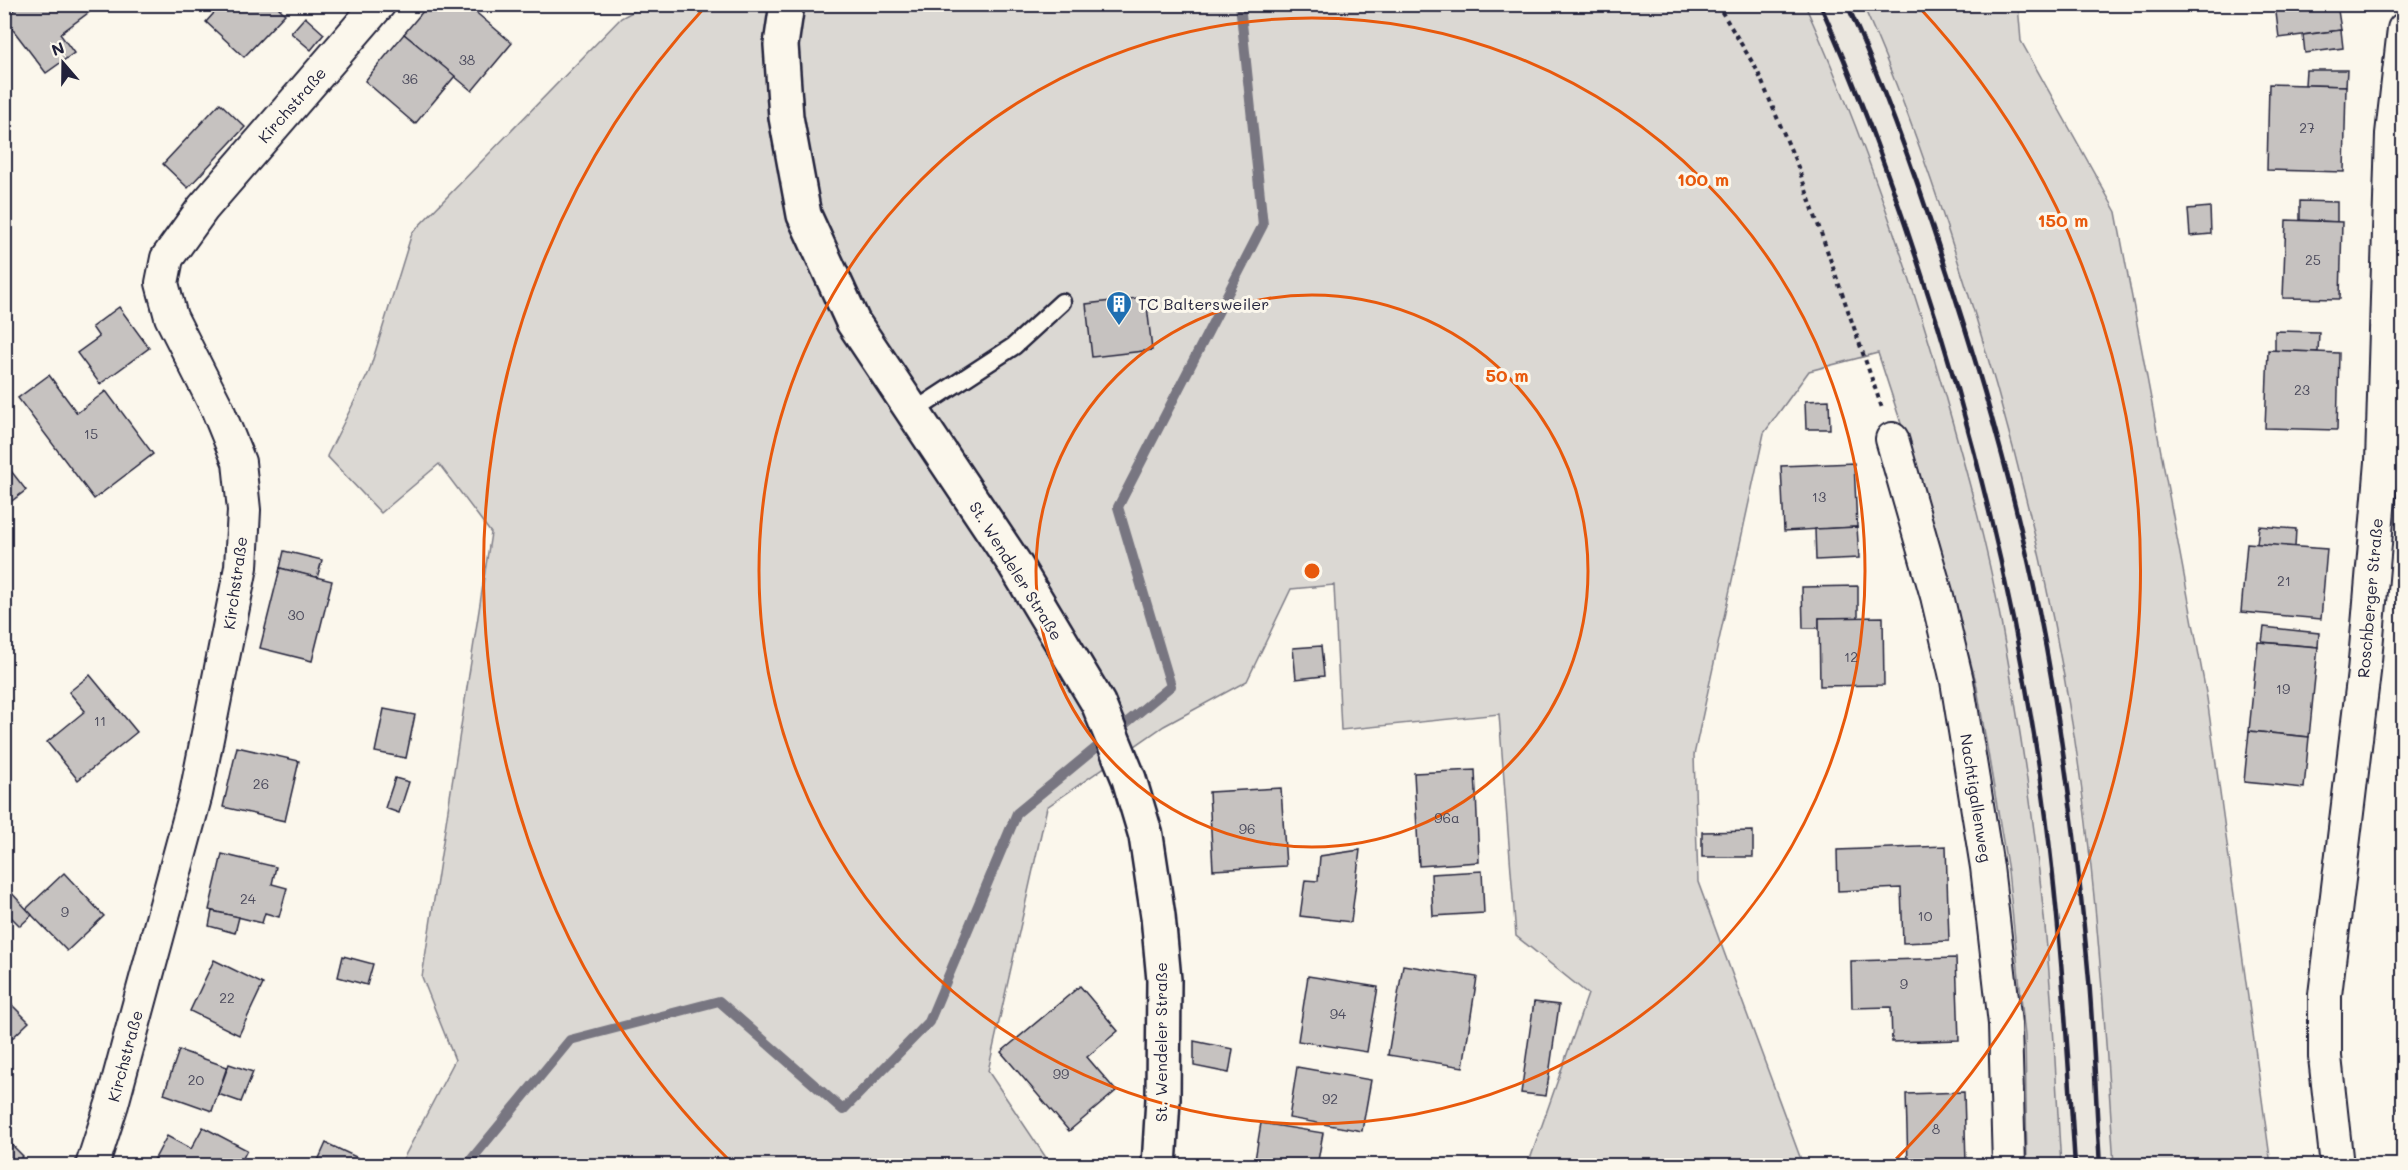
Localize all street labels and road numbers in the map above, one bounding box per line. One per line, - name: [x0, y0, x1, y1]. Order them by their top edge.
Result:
- street label: Kirchstraße: [253, 62, 330, 147]
- street label: St. Wendeler Straße: [965, 497, 1068, 644]
- street label: Roschberger Straße: [2352, 517, 2387, 679]
- street label: Kirchstraße: [218, 535, 251, 631]
- street label: Nachtigallenweg: [1956, 732, 1997, 864]
- street label: St. Wendeler Straße: [1150, 962, 1171, 1122]
- street label: Kirchstraße: [102, 1008, 147, 1104]

